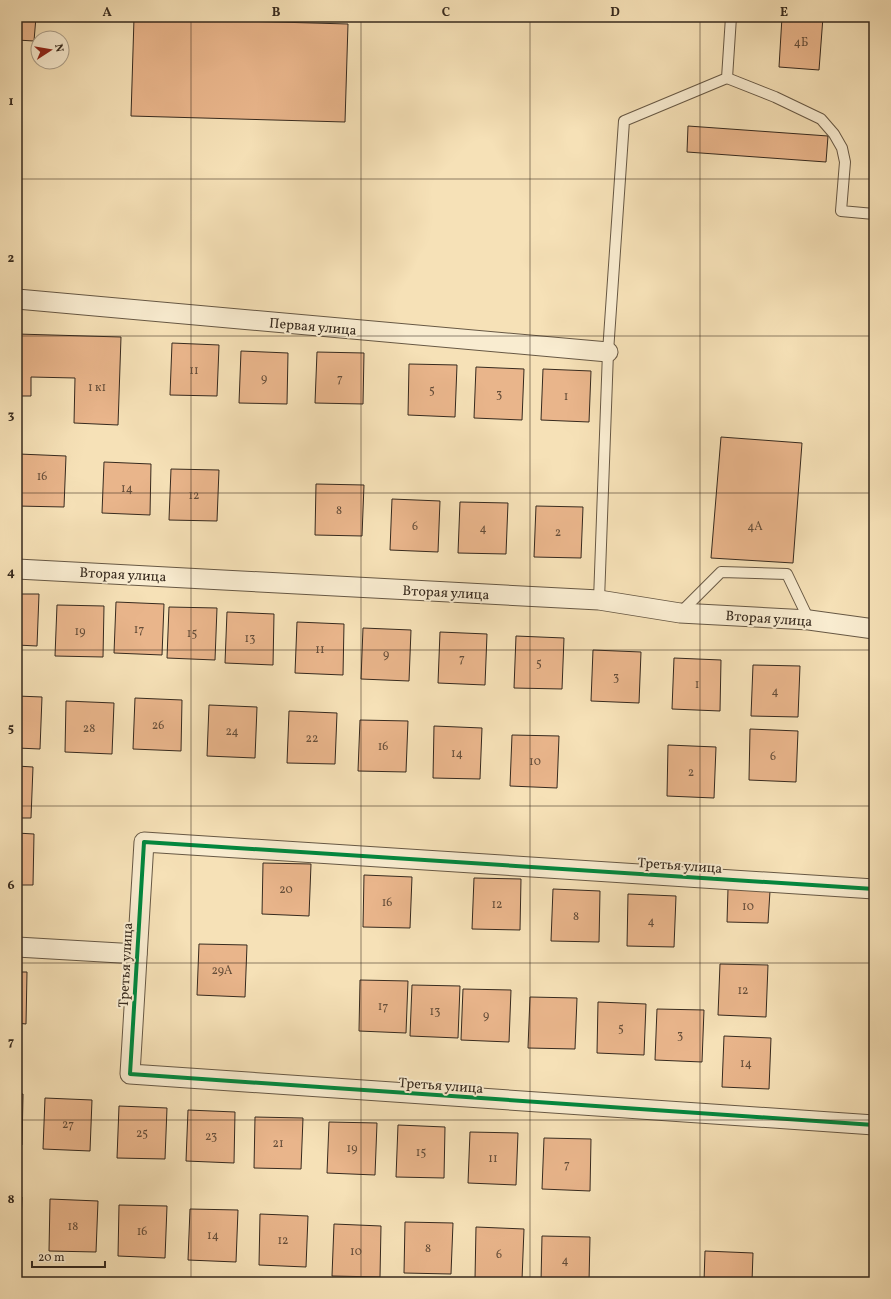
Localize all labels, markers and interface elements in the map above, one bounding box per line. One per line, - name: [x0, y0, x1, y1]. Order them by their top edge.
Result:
- text: A: [102, 4, 112, 22]
- text: B: [272, 4, 281, 22]
- text: C: [442, 4, 450, 22]
- text: D: [610, 4, 620, 22]
- text: E: [780, 4, 788, 22]
- north arrow: [30, 30, 70, 70]
- house number: 4Б: [794, 35, 808, 51]
- text: N: [50, 43, 66, 54]
- text: 1: [8, 93, 14, 111]
- text: 2: [8, 250, 15, 268]
- street label: Первая улица: [268, 314, 357, 341]
- house number: 11: [189, 363, 199, 379]
- house number: 9: [261, 371, 267, 387]
- house number: 7: [337, 371, 343, 387]
- house number: 1 к1: [88, 380, 106, 396]
- house number: 5: [429, 383, 435, 399]
- house number: 3: [496, 387, 502, 403]
- house number: 1: [564, 389, 568, 405]
- text: 3: [8, 407, 15, 425]
- house number: 16: [37, 469, 47, 485]
- house number: 14: [121, 481, 133, 497]
- house number: 12: [188, 488, 200, 504]
- house number: 8: [336, 503, 342, 519]
- house number: 6: [412, 519, 418, 535]
- house number: 4А: [747, 519, 763, 535]
- house number: 4: [479, 521, 487, 537]
- house number: 2: [555, 525, 561, 541]
- text: 4: [7, 564, 15, 582]
- street label: Вторая улица: [79, 564, 167, 587]
- street label: Вторая улица: [402, 582, 490, 605]
- street label: Вторая улица: [725, 607, 813, 632]
- house number: 17: [134, 622, 144, 638]
- house number: 19: [75, 624, 85, 640]
- house number: 15: [187, 626, 197, 642]
- house number: 13: [245, 631, 255, 647]
- house number: 11: [315, 642, 325, 658]
- house number: 9: [383, 647, 389, 663]
- house number: 7: [459, 651, 465, 667]
- house number: 5: [536, 656, 542, 672]
- house number: 3: [613, 670, 619, 686]
- house number: 1: [695, 677, 699, 693]
- house number: 4: [771, 684, 779, 700]
- house number: 26: [152, 718, 164, 734]
- text: 5: [8, 720, 14, 738]
- house number: 28: [83, 721, 95, 737]
- house number: 24: [225, 724, 239, 740]
- house number: 22: [306, 731, 318, 747]
- house number: 16: [378, 739, 388, 755]
- house number: 14: [451, 746, 463, 762]
- house number: 6: [770, 749, 776, 765]
- house number: 10: [529, 754, 541, 770]
- house number: 2: [688, 765, 694, 781]
- street label: Третья улица: [637, 854, 723, 879]
- text: 6: [7, 877, 15, 895]
- house number: 20: [279, 882, 293, 898]
- house number: 16: [382, 895, 392, 911]
- house number: 12: [491, 897, 503, 913]
- house number: 10: [742, 899, 754, 915]
- house number: 8: [573, 909, 579, 925]
- house number: 4: [647, 914, 655, 930]
- street label: Третья улица: [115, 922, 138, 1008]
- house number: 29А: [211, 963, 233, 979]
- house number: 12: [737, 983, 749, 999]
- house number: 17: [378, 999, 388, 1015]
- house number: 13: [430, 1004, 440, 1020]
- house number: 9: [483, 1008, 489, 1024]
- house number: 5: [618, 1021, 624, 1037]
- house number: 3: [677, 1028, 683, 1044]
- text: 7: [8, 1034, 14, 1052]
- house number: 14: [740, 1056, 752, 1072]
- street label: Третья улица: [398, 1074, 484, 1099]
- house number: 27: [62, 1117, 74, 1133]
- house number: 25: [136, 1126, 148, 1142]
- house number: 23: [205, 1129, 217, 1145]
- house number: 21: [272, 1136, 284, 1152]
- house number: 19: [347, 1141, 357, 1157]
- house number: 15: [416, 1145, 426, 1161]
- house number: 11: [488, 1151, 498, 1167]
- house number: 7: [564, 1157, 570, 1173]
- text: 8: [7, 1191, 15, 1209]
- house number: 18: [68, 1219, 78, 1235]
- house number: 16: [137, 1224, 147, 1240]
- house number: 14: [207, 1228, 219, 1244]
- house number: 12: [277, 1233, 289, 1249]
- house number: 8: [425, 1241, 431, 1257]
- scale bar: [32, 1243, 105, 1269]
- house number: 10: [350, 1244, 362, 1260]
- house number: 6: [496, 1247, 502, 1263]
- text: 20 m: [38, 1250, 65, 1266]
- house number: 4: [561, 1253, 569, 1269]

